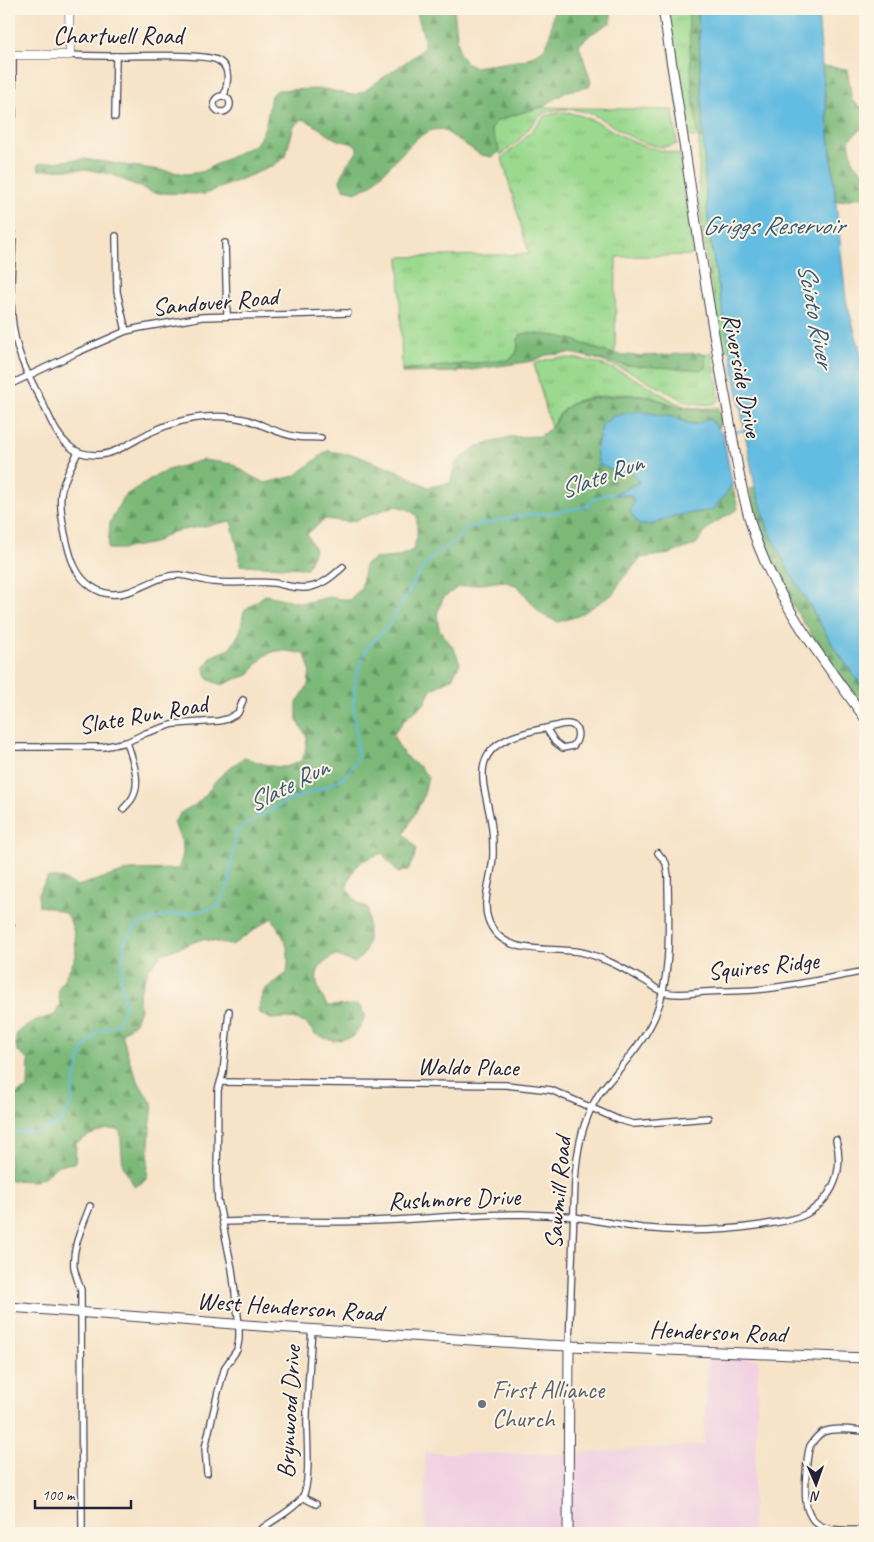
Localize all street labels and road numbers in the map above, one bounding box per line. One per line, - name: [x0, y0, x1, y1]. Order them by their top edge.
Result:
- street label: Chartwell Road: [53, 20, 187, 52]
- street label: Sandover Road: [151, 280, 283, 323]
- street label: Riverside Drive: [714, 310, 770, 441]
- street label: Slate Run Road: [76, 687, 214, 742]
- street label: Squires Ridge: [706, 944, 822, 988]
- street label: Waldo Place: [417, 1050, 521, 1084]
- street label: Sawmill Road: [537, 1131, 579, 1251]
- street label: Rushmore Drive: [387, 1181, 523, 1217]
- street label: West Henderson Road: [196, 1285, 388, 1330]
- street label: Henderson Road: [649, 1314, 790, 1350]
- street label: Brynwood Drive: [270, 1343, 309, 1479]

